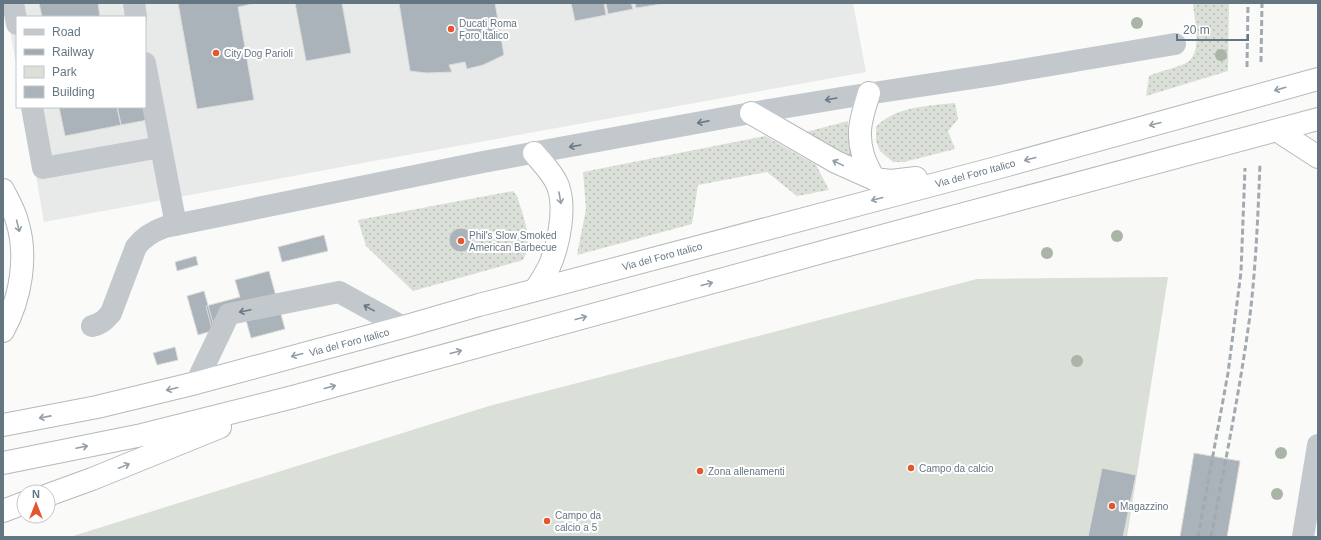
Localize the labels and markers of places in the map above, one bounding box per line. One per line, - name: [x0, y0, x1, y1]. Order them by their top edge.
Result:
- place label: Ducati Roma Foro Italico: [459, 18, 517, 41]
- marker: Ducati Roma Foro Italico: [446, 24, 456, 34]
- marker: City Dog Parioli: [211, 48, 221, 58]
- place label: City Dog Parioli: [224, 48, 293, 59]
- place label: Phil's Slow Smoked American Barbecue: [469, 230, 557, 253]
- marker: Phil's Slow Smoked American Barbecue: [456, 236, 466, 246]
- marker: Campo da calcio: [906, 463, 916, 473]
- place label: Campo da calcio: [919, 463, 994, 474]
- marker: Zona allenamenti: [695, 466, 705, 476]
- place label: Zona allenamenti: [708, 466, 785, 477]
- marker: Magazzino: [1107, 501, 1117, 511]
- place label: Magazzino: [1120, 501, 1169, 512]
- place label: Campo da calcio a 5: [555, 510, 602, 533]
- marker: Campo da calcio a 5: [542, 516, 552, 526]

